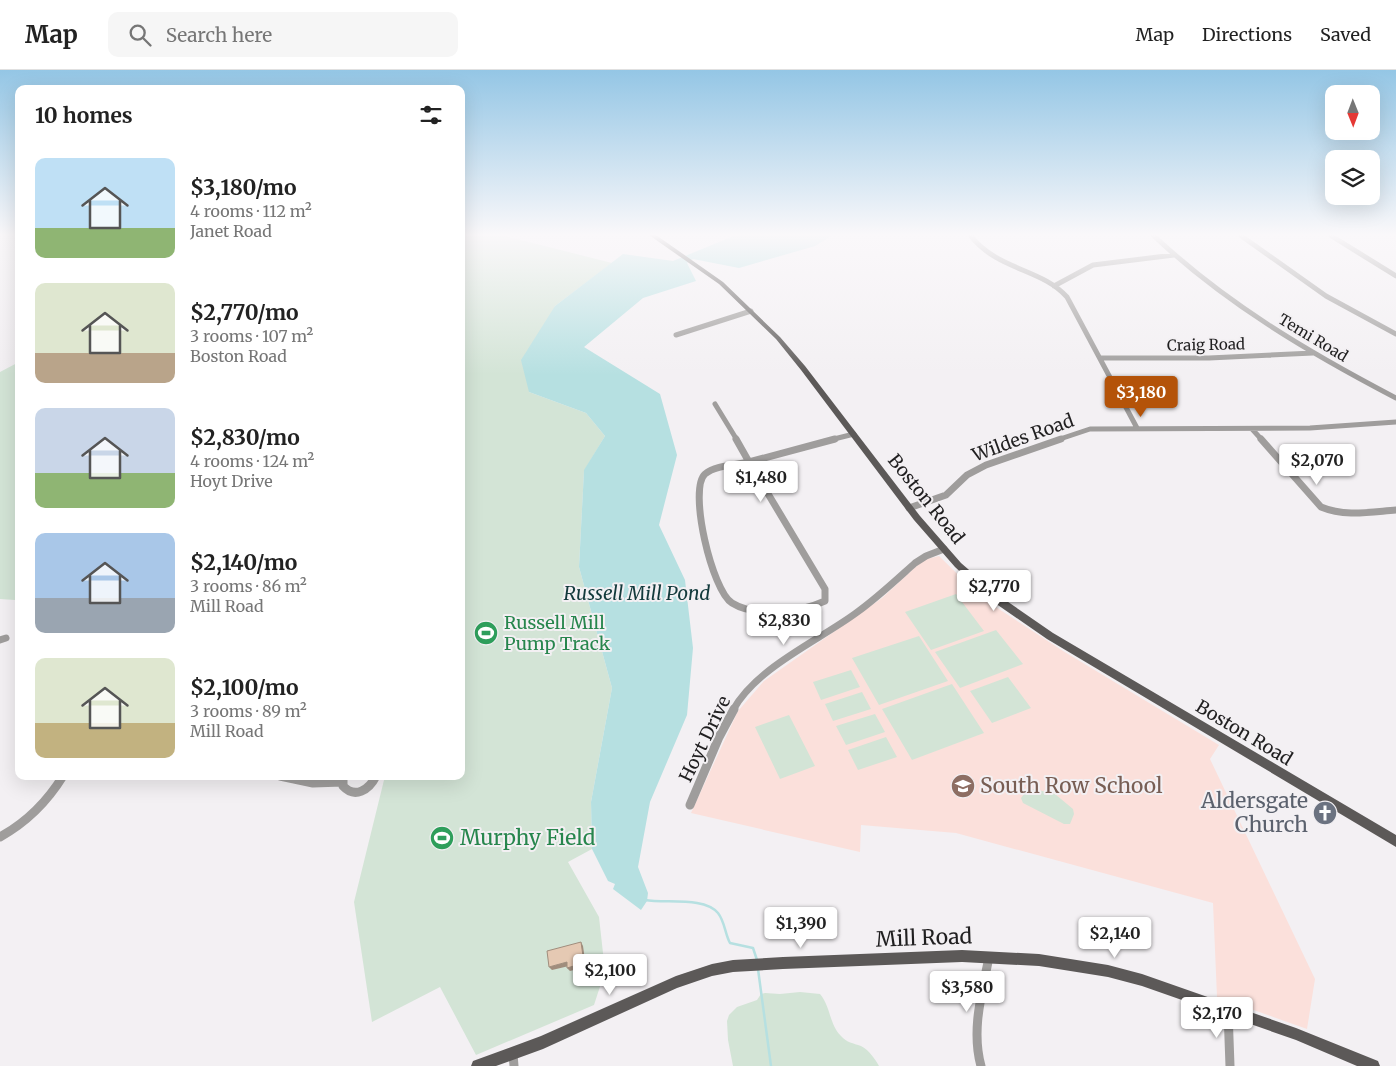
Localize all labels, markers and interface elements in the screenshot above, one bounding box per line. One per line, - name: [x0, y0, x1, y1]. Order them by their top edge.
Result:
- search box: [108, 12, 458, 57]
- text: Map: [25, 19, 78, 50]
- icon: search: [126, 21, 154, 49]
- text: Search here: [166, 23, 272, 47]
- text: Map: [1136, 23, 1174, 46]
- text: Directions: [1202, 23, 1292, 46]
- text: Saved: [1320, 23, 1371, 46]
- north arrow: [1325, 85, 1380, 140]
- map controls: [1325, 85, 1380, 205]
- icon: filters: [417, 101, 445, 129]
- text: 10 homes: [35, 102, 133, 129]
- button: layers: [1325, 150, 1380, 205]
- text: $3,180/mo: [190, 174, 297, 201]
- icon: home: [75, 178, 135, 238]
- text: 4 rooms · 112 m²: [190, 201, 312, 221]
- text: Janet Road: [190, 221, 272, 241]
- text: $2,770/mo: [190, 299, 299, 326]
- icon: home: [75, 303, 135, 363]
- street label: Temi Road: [1275, 309, 1351, 366]
- text: 3 rooms · 107 m²: [190, 326, 313, 346]
- street label: Craig Road: [1167, 334, 1245, 355]
- text: Boston Road: [190, 346, 287, 366]
- pin: $3,180: [1100, 376, 1182, 418]
- text: $3,180: [1116, 382, 1166, 402]
- street label: Wildes Road: [968, 408, 1077, 467]
- text: $2,830/mo: [190, 424, 300, 451]
- icon: home: [75, 428, 135, 488]
- pin: $2,070: [1276, 444, 1358, 486]
- street label: Boston Road: [883, 449, 970, 548]
- text: $2,070: [1290, 450, 1344, 470]
- text: 4 rooms · 124 m²: [190, 451, 314, 471]
- pin: $1,480: [720, 460, 802, 503]
- text: $1,480: [735, 467, 787, 487]
- text: Hoyt Drive: [190, 471, 273, 491]
- text: $2,140/mo: [190, 549, 297, 576]
- icon: home: [75, 553, 135, 613]
- pin: $2,770: [953, 570, 1035, 612]
- text: 3 rooms · 86 m²: [190, 576, 307, 596]
- text: $2,770: [968, 576, 1020, 596]
- water label: Russell Mill Pond: [564, 581, 710, 605]
- text: Mill Road: [190, 596, 264, 616]
- pin: $2,830: [743, 604, 825, 646]
- text: $2,830: [757, 610, 811, 630]
- place label: Russell Mill Pump Track: [504, 611, 611, 655]
- sports icon: Russell Mill Pump Track: [473, 620, 499, 646]
- text: $2,100/mo: [190, 674, 298, 701]
- icon: home: [75, 678, 135, 738]
- street label: Hoyt Drive: [674, 692, 735, 786]
- street label: Boston Road: [1192, 695, 1297, 771]
- text: 3 rooms · 89 m²: [190, 701, 307, 721]
- text: Mill Road: [190, 721, 264, 741]
- place label: South Row School: [980, 772, 1163, 799]
- school or university icon: South Row School: [950, 773, 976, 799]
- place label: Aldersgate Church: [1200, 787, 1308, 838]
- church icon: Aldersgate Church: [1312, 800, 1338, 826]
- place label: Murphy Field: [460, 824, 596, 851]
- sports icon: Murphy Field: [429, 825, 455, 851]
- pin: $1,390: [760, 906, 842, 949]
- text: $1,390: [775, 913, 827, 933]
- pin: $2,140: [1074, 916, 1156, 959]
- street label: Mill Road: [875, 922, 973, 953]
- text: $2,140: [1089, 923, 1141, 943]
- pin: $2,100: [569, 954, 651, 996]
- text: $2,100: [584, 960, 636, 980]
- pin: $3,580: [926, 970, 1008, 1013]
- text: $3,580: [941, 977, 993, 997]
- pin: $2,170: [1176, 996, 1258, 1039]
- text: $2,170: [1192, 1003, 1242, 1023]

